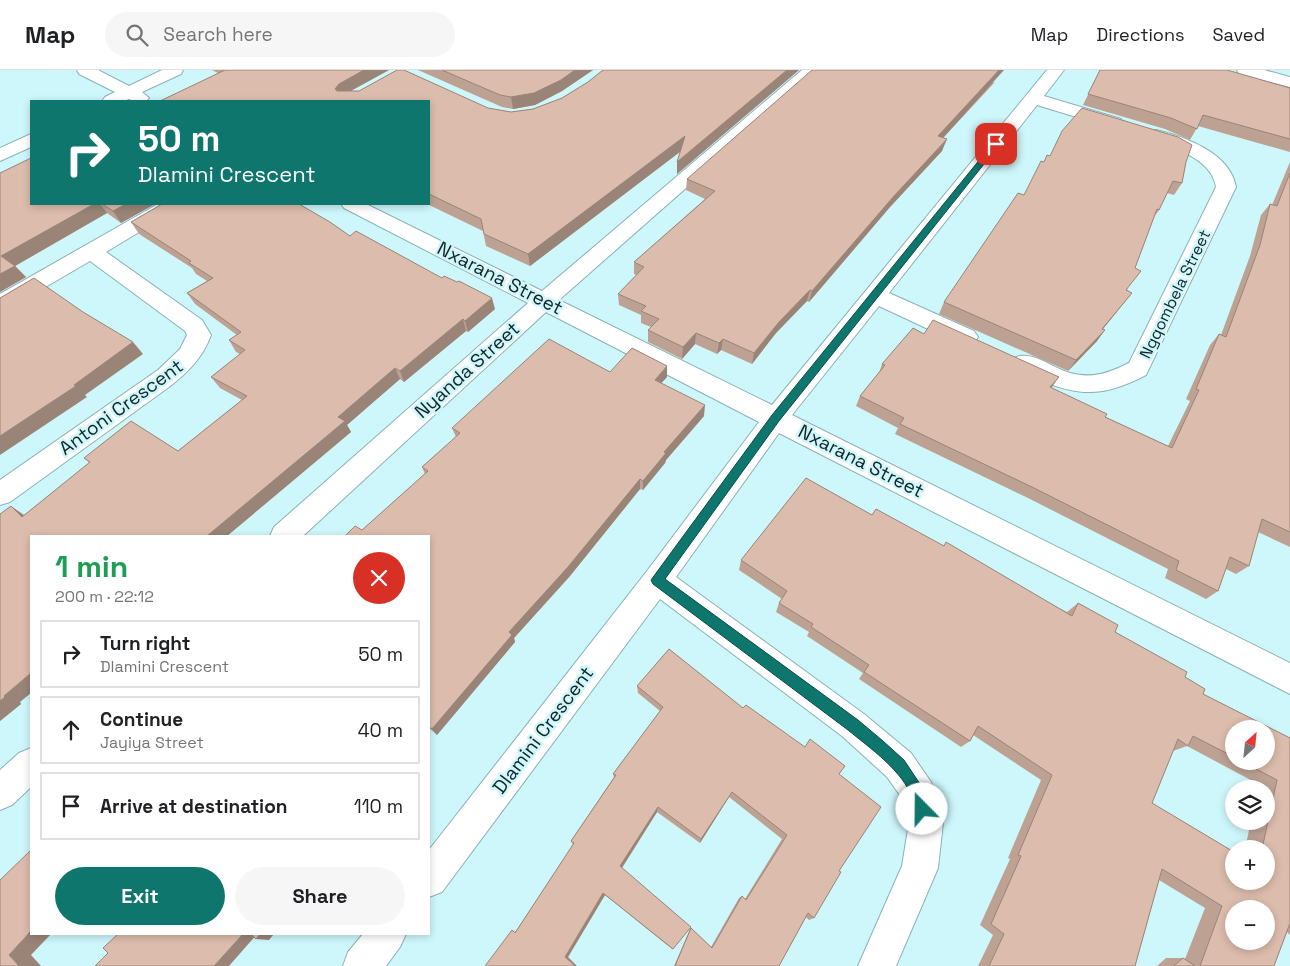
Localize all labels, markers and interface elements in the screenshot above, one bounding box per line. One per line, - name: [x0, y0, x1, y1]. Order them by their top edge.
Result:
- search box: [105, 12, 455, 57]
- text: Map: [25, 19, 75, 50]
- icon: search: [123, 21, 151, 49]
- text: Search here: [163, 22, 273, 47]
- text: Map: [1031, 23, 1068, 46]
- text: Directions: [1096, 23, 1185, 46]
- text: Saved: [1213, 23, 1265, 46]
- text: 50 m: [138, 117, 220, 161]
- icon: right: [55, 120, 120, 185]
- pin: [975, 123, 1017, 165]
- icon: arrive: [982, 130, 1010, 158]
- text: Dlamini Crescent: [138, 160, 316, 188]
- street label: Ngqombela Street: [1135, 226, 1215, 362]
- street label: Nxarana Street: [433, 236, 567, 320]
- street label: Nyanda Street: [409, 316, 525, 424]
- street label: Antoni Crescent: [54, 353, 188, 461]
- street label: Nxarana Street: [794, 419, 928, 503]
- text: 1 min: [55, 547, 128, 586]
- button: close: [353, 552, 405, 604]
- text: 200 m · 22:12: [55, 586, 154, 607]
- text: Turn right: [100, 631, 190, 656]
- icon: right: [57, 640, 85, 668]
- text: 50 m: [358, 642, 403, 667]
- text: Dlamini Crescent: [100, 656, 229, 677]
- street label: Dlamini Crescent: [487, 661, 599, 799]
- text: Continue: [100, 707, 183, 732]
- icon: ahead: [57, 716, 85, 744]
- text: 40 m: [358, 718, 403, 743]
- north arrow: [1225, 720, 1275, 770]
- map controls: [1225, 720, 1275, 950]
- text: Jayiya Street: [100, 732, 204, 753]
- button: layers: [1225, 780, 1275, 830]
- position arrow: [895, 782, 947, 834]
- icon: arrive: [57, 792, 85, 820]
- text: Arrive at destination: [100, 794, 288, 819]
- text: 110 m: [354, 794, 403, 819]
- button: +: [1225, 840, 1275, 890]
- button: Exit: [55, 867, 225, 925]
- button: Share: [235, 867, 405, 925]
- button: −: [1225, 900, 1275, 950]

